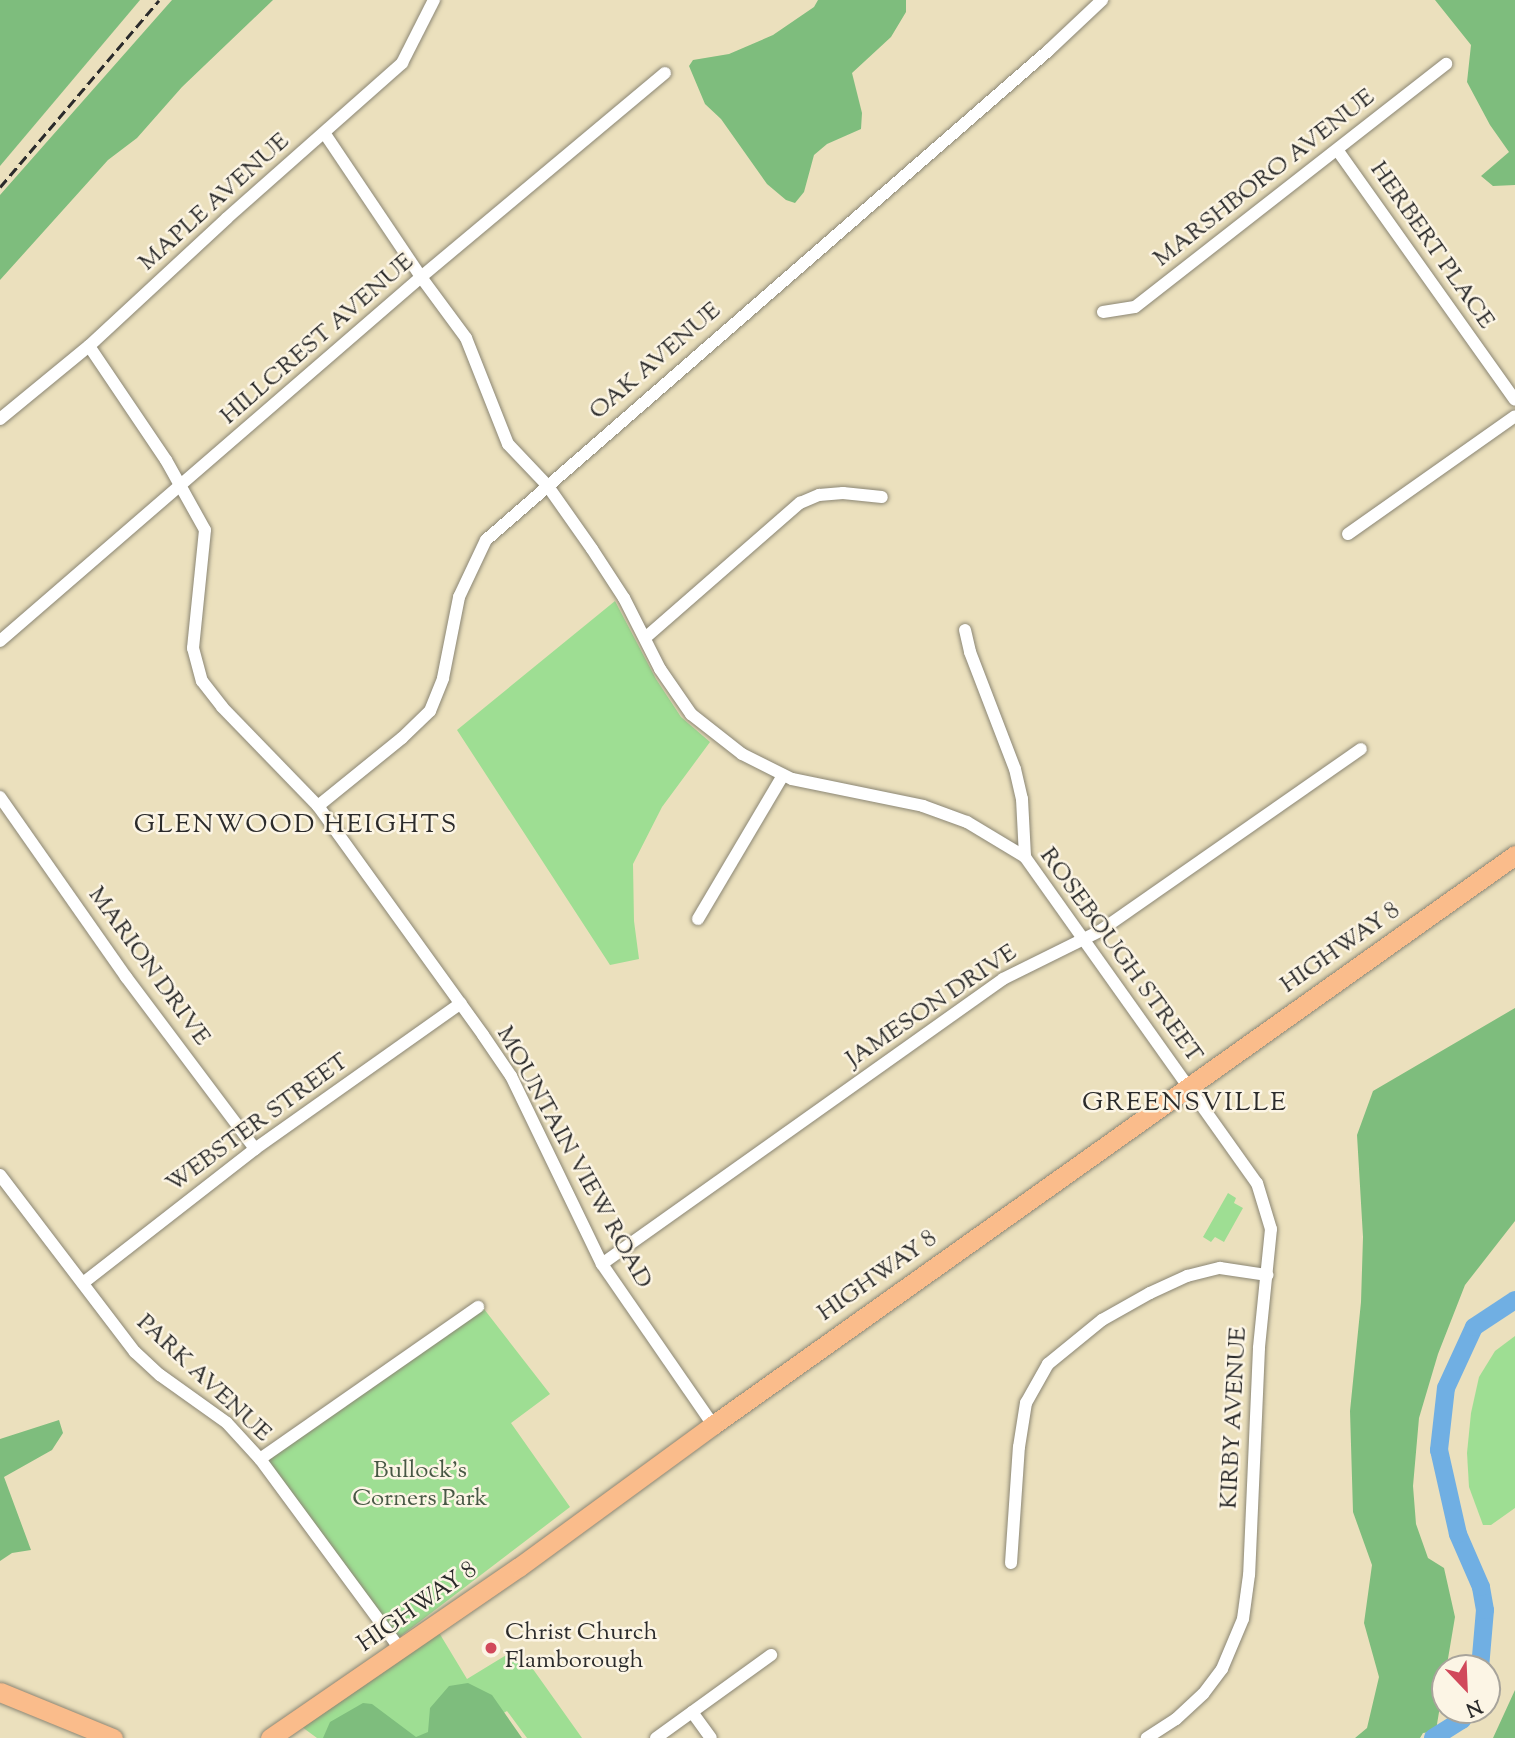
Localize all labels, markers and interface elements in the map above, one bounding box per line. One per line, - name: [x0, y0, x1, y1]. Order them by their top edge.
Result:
- street label: MARSHBORO AVENUE: [1149, 84, 1381, 274]
- street label: MAPLE AVENUE: [134, 128, 296, 278]
- street label: HERBERT PLACE: [1363, 157, 1499, 335]
- street label: HILLCREST AVENUE: [216, 248, 420, 432]
- street label: OAK AVENUE: [584, 297, 728, 427]
- district label: GLENWOOD HEIGHTS: [136, 810, 456, 842]
- street label: ROSEBOUGH STREET: [1032, 843, 1208, 1069]
- street label: MARION DRIVE: [81, 882, 215, 1052]
- street label: HIGHWAY 8: [1276, 897, 1406, 1001]
- street label: JAMESON DRIVE: [841, 939, 1023, 1075]
- street label: MOUNTAIN VIEW ROAD: [489, 1022, 657, 1294]
- street label: WEBSTER STREET: [161, 1048, 355, 1200]
- district label: GREENSVILLE: [1083, 1088, 1287, 1120]
- street label: HIGHWAY 8: [813, 1225, 943, 1329]
- street label: PARK AVENUE: [130, 1309, 276, 1449]
- street label: KIRBY AVENUE: [1216, 1326, 1254, 1510]
- park label: Bullock's Corners Park: [352, 1458, 488, 1514]
- street label: HIGHWAY 8: [353, 1556, 483, 1660]
- place label: Christ Church Flamborough: [505, 1620, 658, 1676]
- marker: Christ Church Flamborough: [483, 1640, 499, 1656]
- north arrow: [1431, 1654, 1501, 1724]
- text: N: [1461, 1692, 1486, 1722]

